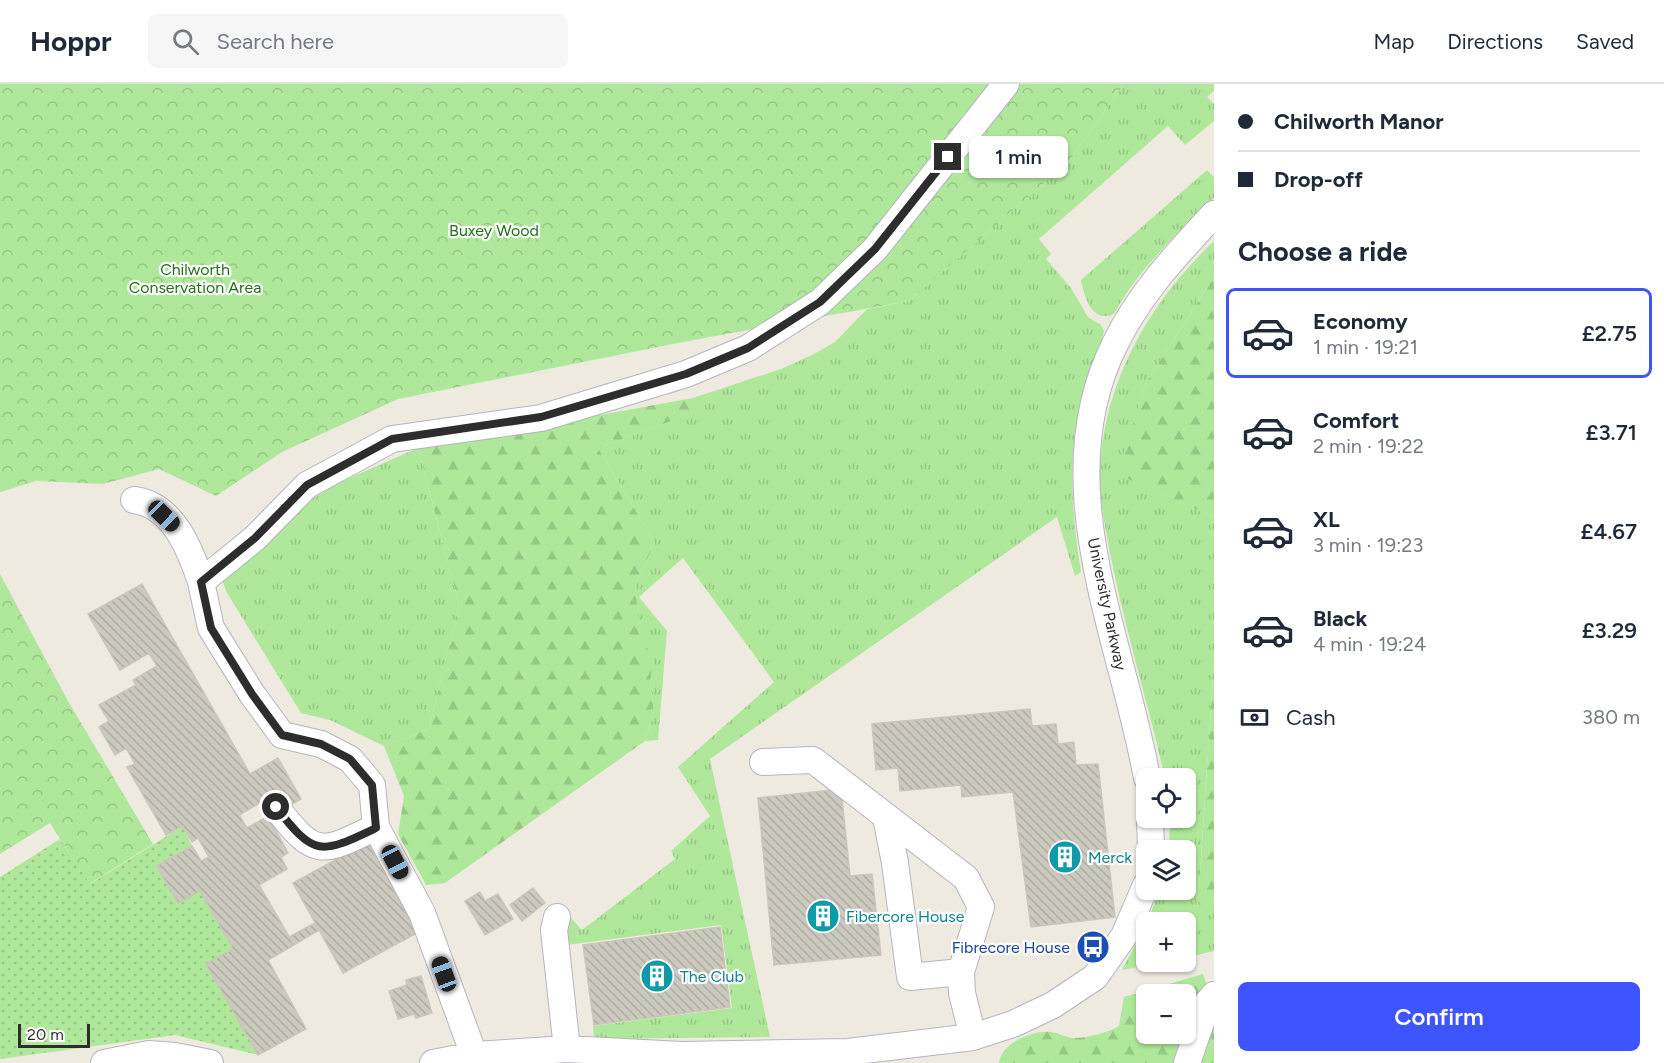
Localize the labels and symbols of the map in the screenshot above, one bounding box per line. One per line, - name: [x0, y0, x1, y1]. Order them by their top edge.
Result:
- callout: 1 min: [969, 136, 1068, 178]
- route end: [934, 143, 961, 170]
- park label: Buxey Wood: [449, 221, 539, 240]
- park label: Chilworth Conservation Area: [129, 260, 261, 297]
- car: [145, 497, 183, 535]
- street label: University Parkway: [1084, 536, 1130, 673]
- route start: [262, 793, 289, 820]
- building icon: Merck: [1047, 839, 1083, 875]
- car: [379, 842, 411, 882]
- place label: Merck: [1088, 848, 1132, 867]
- building icon: Fibercore House: [805, 898, 841, 934]
- place label: Fibercore House: [846, 907, 965, 926]
- bus stop icon: Fibrecore House: [1075, 929, 1111, 965]
- place label: Fibrecore House: [952, 938, 1070, 957]
- car: [429, 954, 459, 994]
- building icon: The Club: [639, 958, 675, 994]
- place label: The Club: [680, 967, 744, 986]
- scale bar: [18, 1021, 90, 1048]

